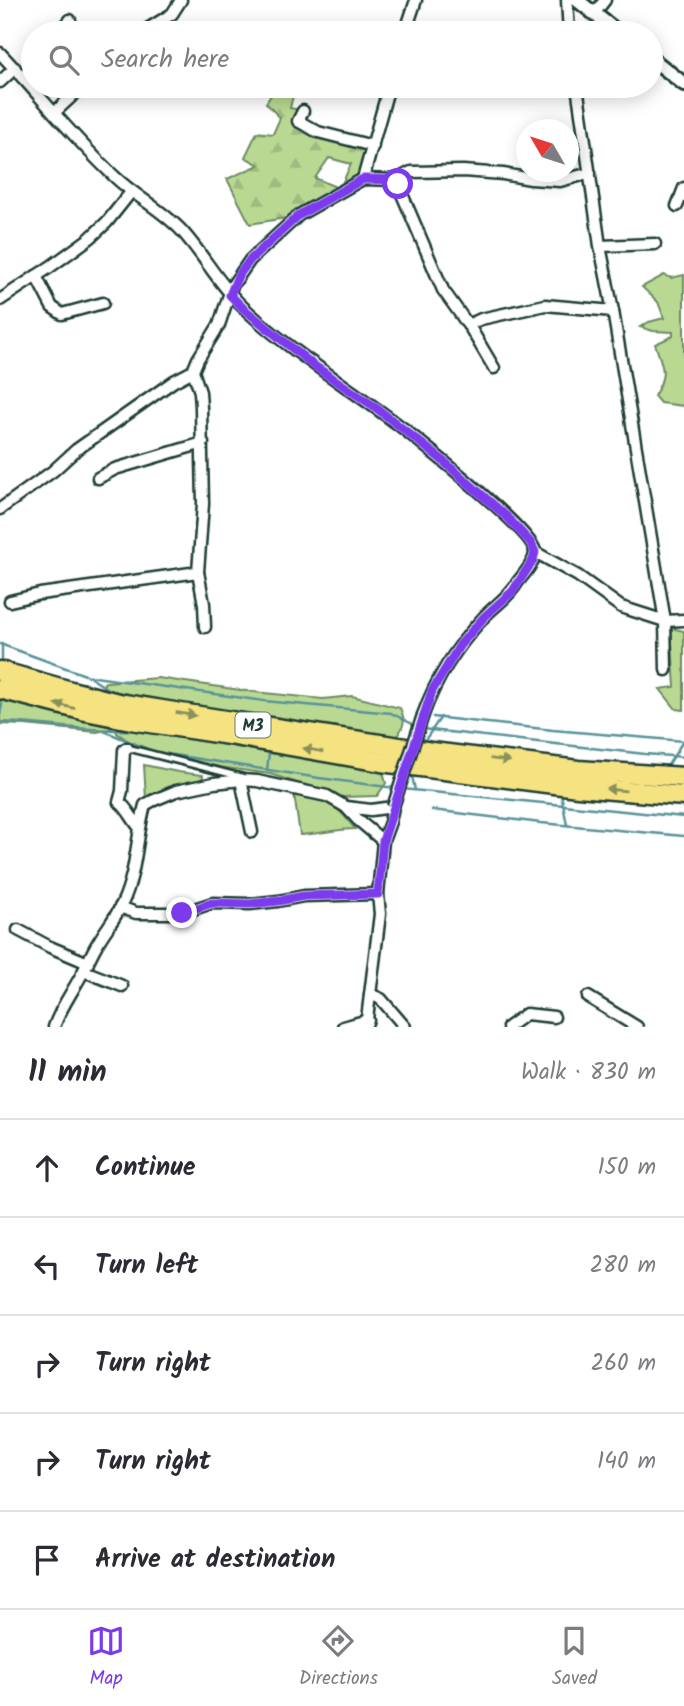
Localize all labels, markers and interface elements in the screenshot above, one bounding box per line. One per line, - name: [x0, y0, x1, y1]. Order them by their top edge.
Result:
- search box: [21, 21, 663, 98]
- text: Search here: [101, 39, 229, 81]
- icon: search: [45, 41, 83, 79]
- north arrow: [516, 119, 579, 182]
- route start: [382, 168, 413, 199]
- one-way arrow: [54, 700, 76, 711]
- one-way arrow: [175, 709, 197, 720]
- road number: M3: [236, 712, 270, 738]
- one-way arrow: [302, 744, 324, 755]
- one-way arrow: [489, 755, 511, 766]
- one-way arrow: [605, 784, 627, 795]
- route end: [166, 897, 197, 928]
- text: 11 min: [28, 1049, 107, 1097]
- text: Walk · 830 m: [521, 1055, 656, 1091]
- text: Continue: [95, 1147, 196, 1189]
- icon: ahead: [28, 1149, 66, 1187]
- text: 150 m: [597, 1150, 656, 1186]
- text: Turn left: [95, 1245, 198, 1287]
- icon: left: [28, 1247, 66, 1285]
- text: 280 m: [590, 1248, 656, 1284]
- text: Turn right: [95, 1343, 211, 1385]
- icon: right: [28, 1345, 66, 1383]
- text: 260 m: [591, 1346, 656, 1382]
- text: Turn right: [95, 1441, 211, 1483]
- icon: right: [28, 1443, 66, 1481]
- text: 140 m: [597, 1444, 656, 1480]
- text: Arrive at destination: [95, 1539, 335, 1581]
- icon: arrive: [28, 1541, 66, 1579]
- tab: Map: [87, 1622, 125, 1694]
- tab: Directions: [299, 1622, 378, 1694]
- tab: Saved: [552, 1622, 597, 1694]

